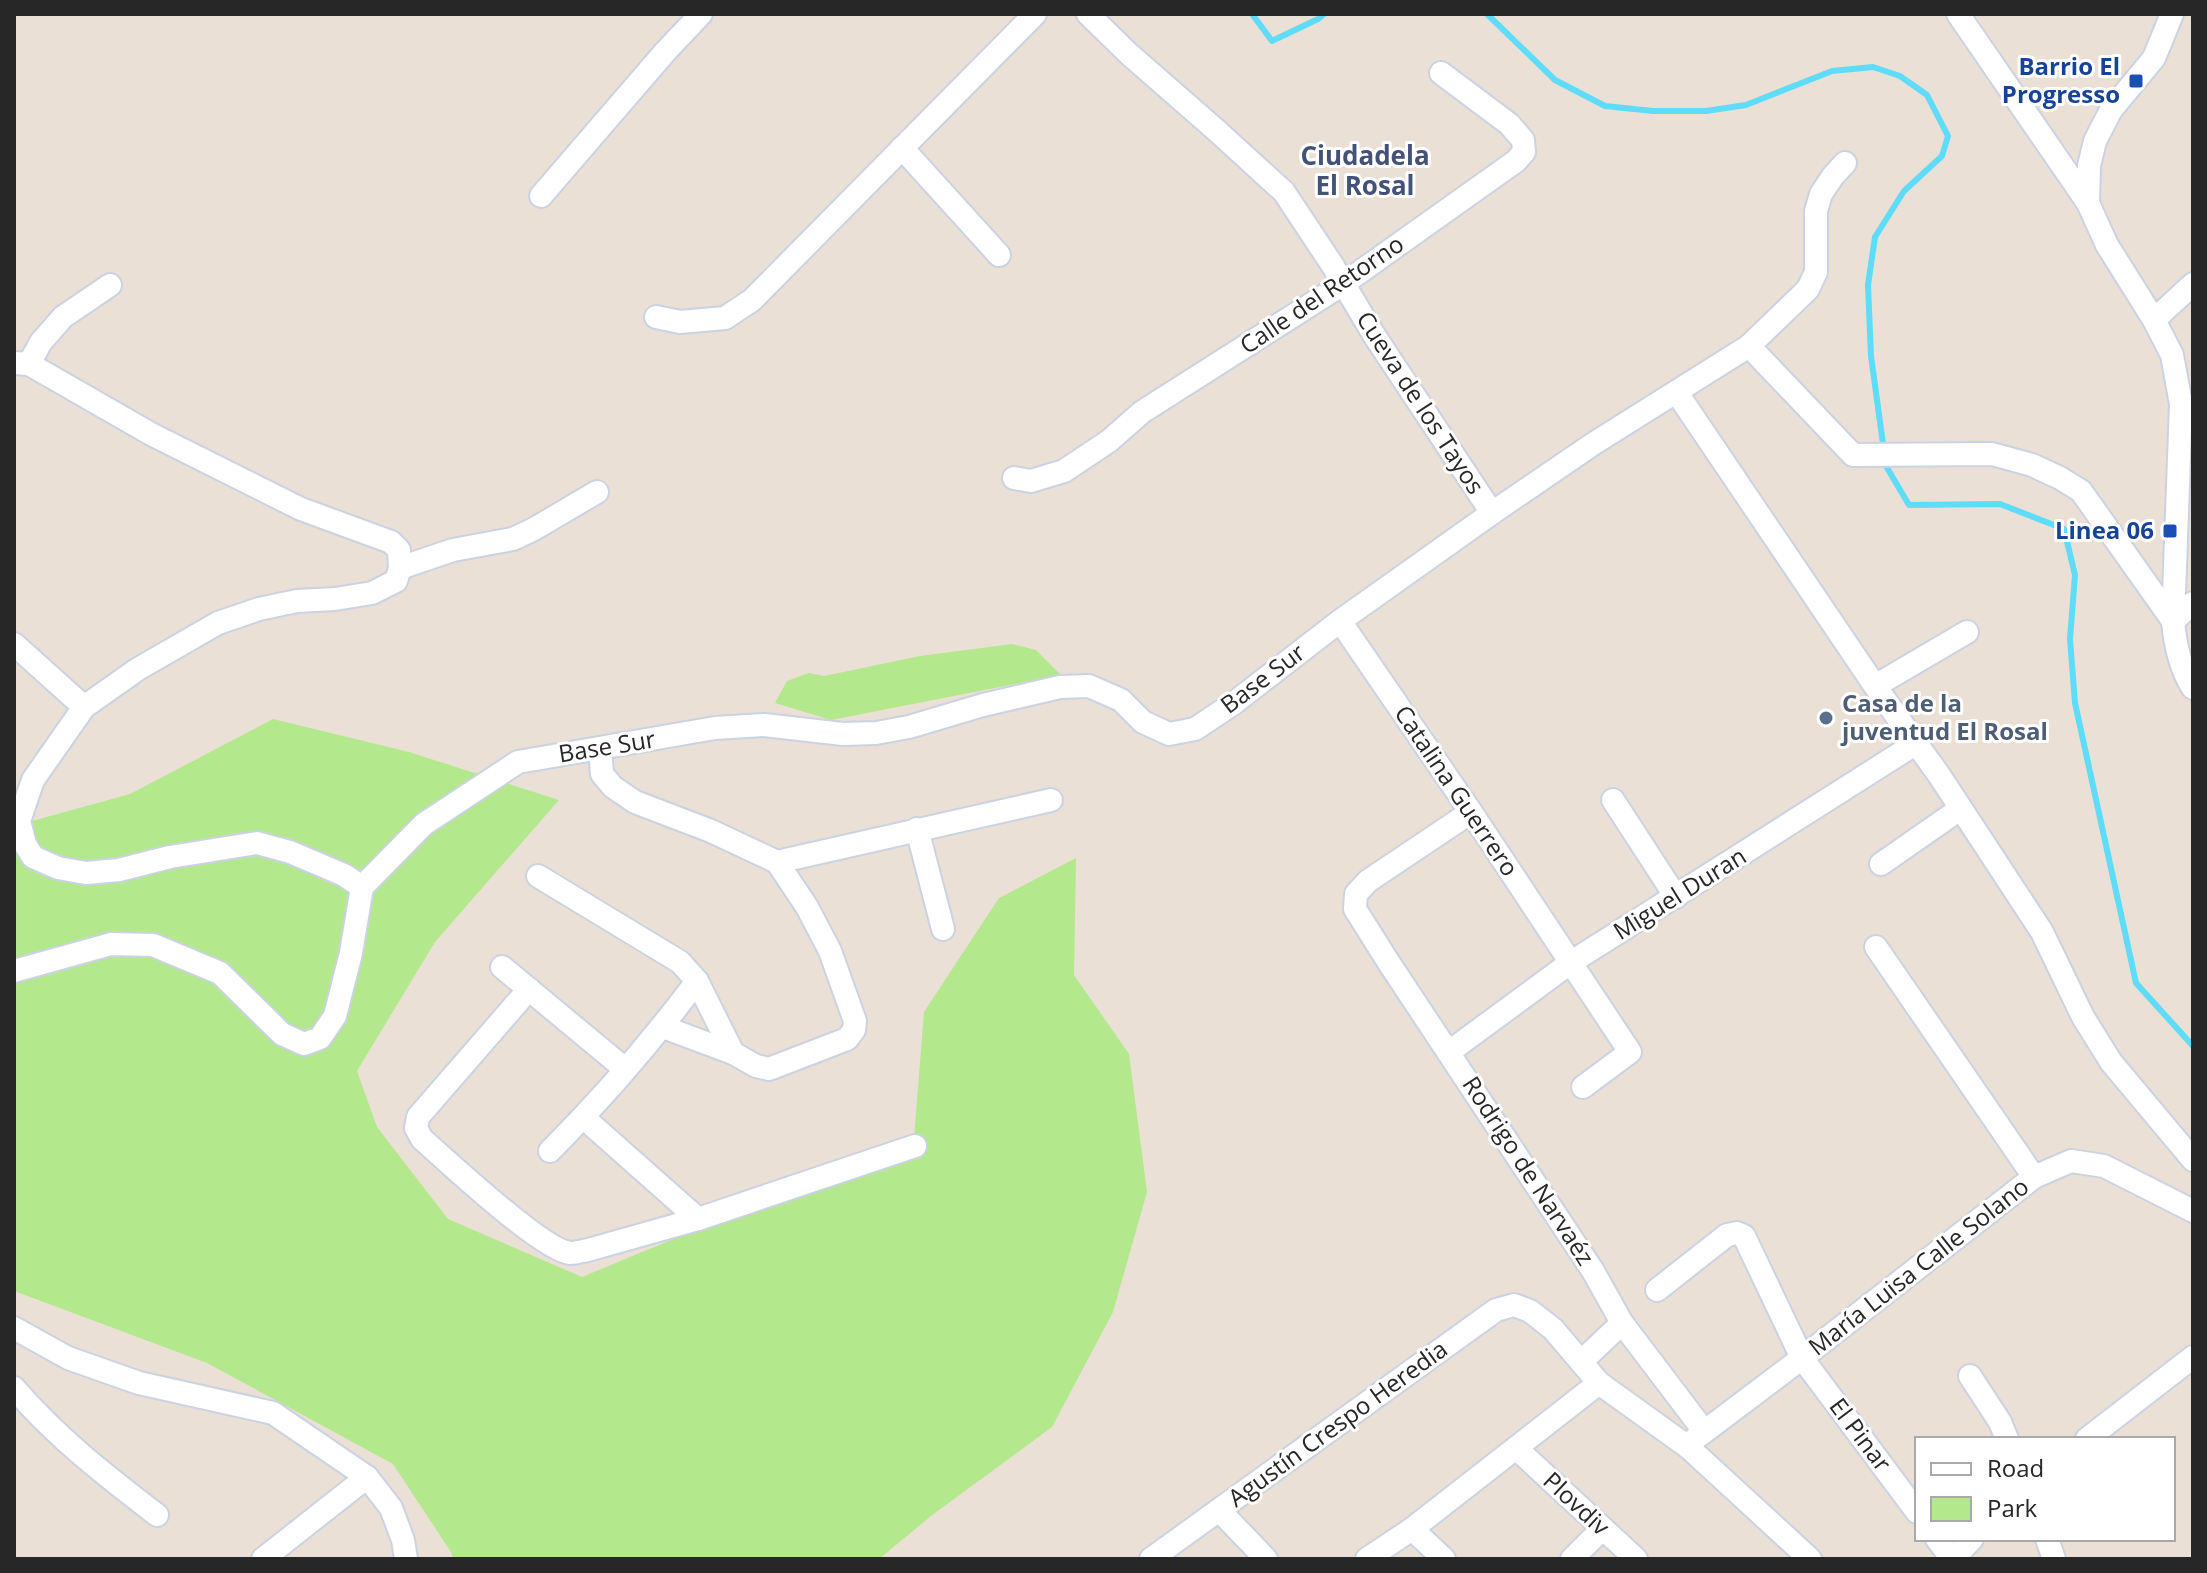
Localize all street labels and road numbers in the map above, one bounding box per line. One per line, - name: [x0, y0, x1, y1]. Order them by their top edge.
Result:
- street label: Calle del Retorno: [1233, 227, 1410, 361]
- street label: Cueva de los Tayos: [1350, 304, 1493, 500]
- street label: Base Sur: [1213, 635, 1311, 720]
- street label: Catalina Guerrero: [1388, 698, 1527, 882]
- street label: Base Sur: [556, 722, 658, 769]
- street label: Miguel Duran: [1606, 839, 1752, 947]
- street label: Rodrigo de Narvaéz: [1456, 1069, 1603, 1271]
- street label: María Luisa Calle Solano: [1801, 1169, 2035, 1362]
- street label: Agustín Crespo Heredia: [1221, 1332, 1453, 1514]
- street label: El Pinar: [1823, 1391, 1900, 1478]
- street label: Plovdiv: [1537, 1464, 1617, 1542]

